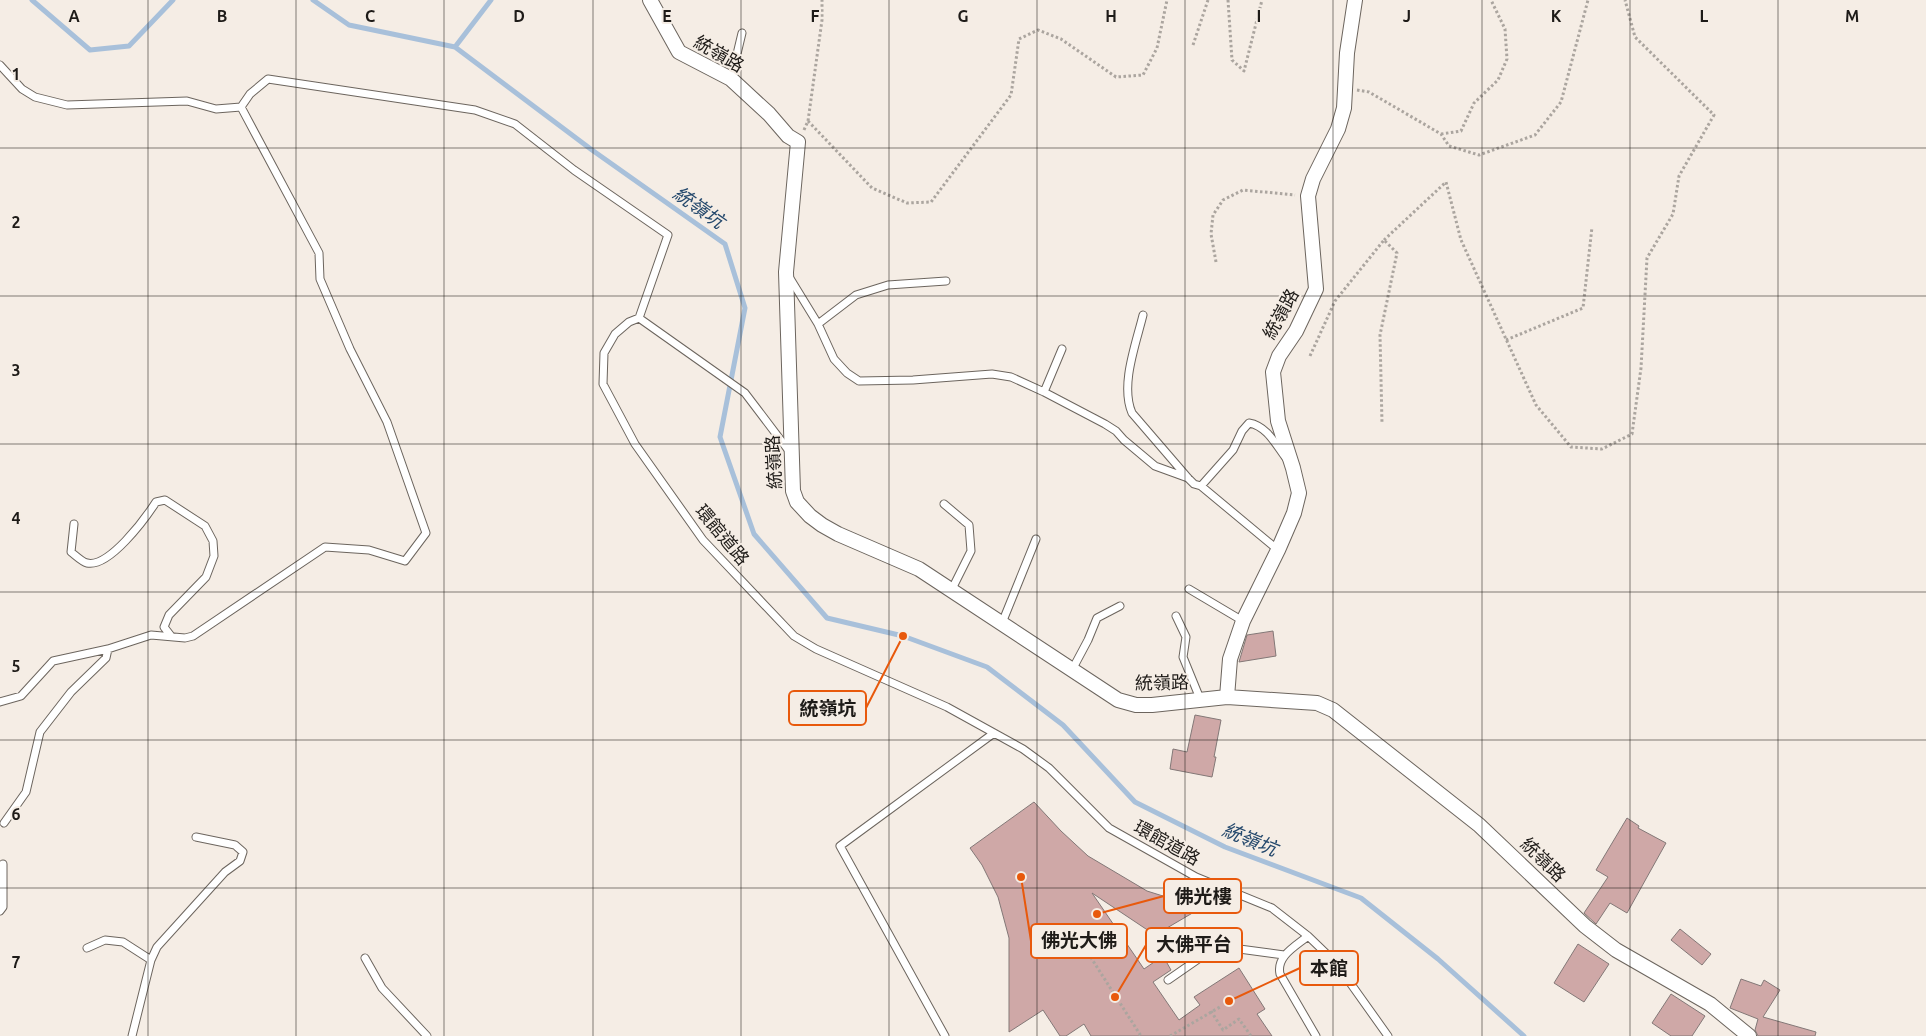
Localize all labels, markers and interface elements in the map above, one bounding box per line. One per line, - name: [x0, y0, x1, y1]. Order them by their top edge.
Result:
- text: A: [68, 7, 80, 25]
- text: B: [217, 7, 227, 25]
- text: C: [365, 7, 375, 25]
- text: D: [513, 7, 525, 25]
- text: E: [662, 7, 672, 25]
- text: F: [811, 7, 820, 25]
- text: G: [957, 7, 969, 25]
- text: H: [1105, 7, 1117, 25]
- text: I: [1257, 7, 1261, 25]
- text: J: [1403, 7, 1411, 25]
- text: K: [1551, 7, 1562, 25]
- text: L: [1700, 7, 1709, 25]
- text: M: [1845, 7, 1859, 25]
- street label: 統嶺路: [691, 31, 748, 75]
- text: 1: [11, 65, 21, 83]
- water label: 統嶺坑: [669, 182, 731, 234]
- text: 2: [11, 213, 21, 231]
- street label: 統嶺路: [1258, 285, 1302, 342]
- text: 3: [11, 361, 21, 379]
- street label: 統嶺路: [762, 435, 784, 490]
- street label: 環館道路: [692, 500, 754, 568]
- text: 4: [11, 509, 21, 527]
- text: 5: [11, 657, 21, 675]
- street label: 統嶺路: [1135, 672, 1189, 692]
- callout: 統嶺坑: [789, 691, 866, 725]
- text: 統嶺坑: [799, 697, 857, 719]
- text: 6: [11, 805, 21, 823]
- street label: 環館道路: [1131, 816, 1204, 868]
- water label: 統嶺坑: [1219, 818, 1283, 861]
- street label: 統嶺路: [1517, 833, 1570, 885]
- callout: 佛光樓: [1164, 879, 1241, 913]
- text: 佛光樓: [1174, 885, 1232, 907]
- callout: 佛光大佛: [1031, 924, 1127, 958]
- callout: 大佛平台: [1146, 928, 1242, 962]
- text: 佛光大佛: [1041, 929, 1117, 951]
- text: 大佛平台: [1156, 933, 1232, 955]
- callout: 本館: [1300, 951, 1358, 985]
- text: 7: [11, 953, 21, 971]
- text: 本館: [1310, 957, 1348, 979]

